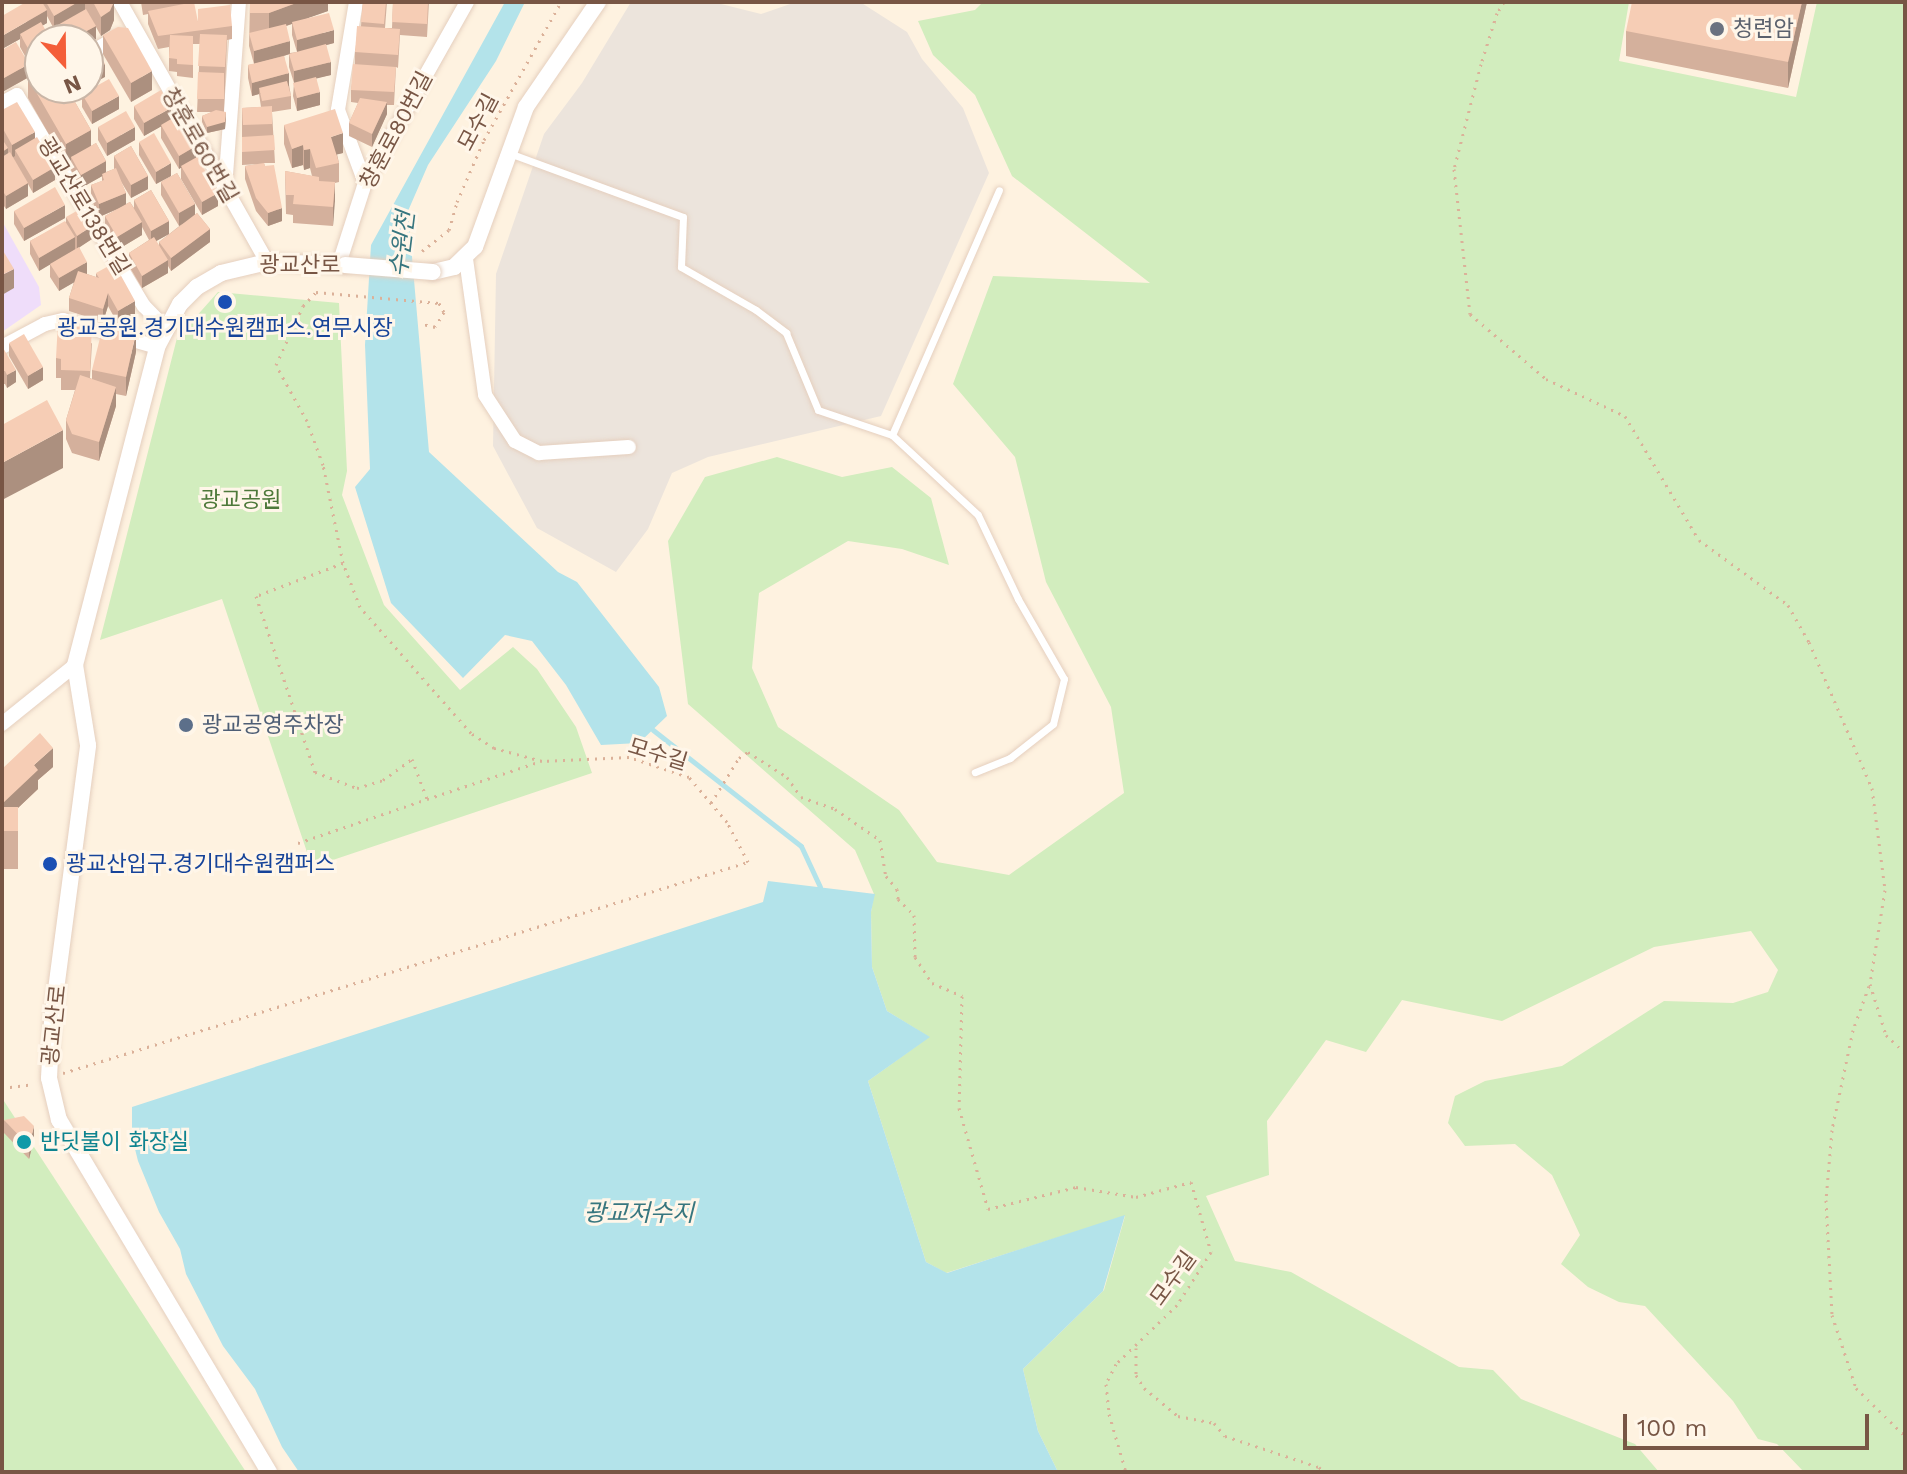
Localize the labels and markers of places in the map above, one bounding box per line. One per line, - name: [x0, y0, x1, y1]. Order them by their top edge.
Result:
- place label: 청련암: [1733, 16, 1794, 42]
- marker: 청련암: [1708, 20, 1726, 38]
- marker: 광교공원.경기대수원캠퍼스.연무시장: [216, 293, 234, 311]
- place label: 광교공원.경기대수원캠퍼스.연무시장: [57, 315, 393, 341]
- place label: 광교공영주차장: [202, 712, 344, 738]
- marker: 광교공영주차장: [177, 716, 195, 734]
- place label: 광교산입구.경기대수원캠퍼스: [66, 851, 335, 877]
- marker: 광교산입구.경기대수원캠퍼스: [41, 855, 59, 873]
- place label: 반딧불이 화장실: [40, 1129, 189, 1155]
- marker: 반딧불이 화장실: [15, 1133, 33, 1151]

